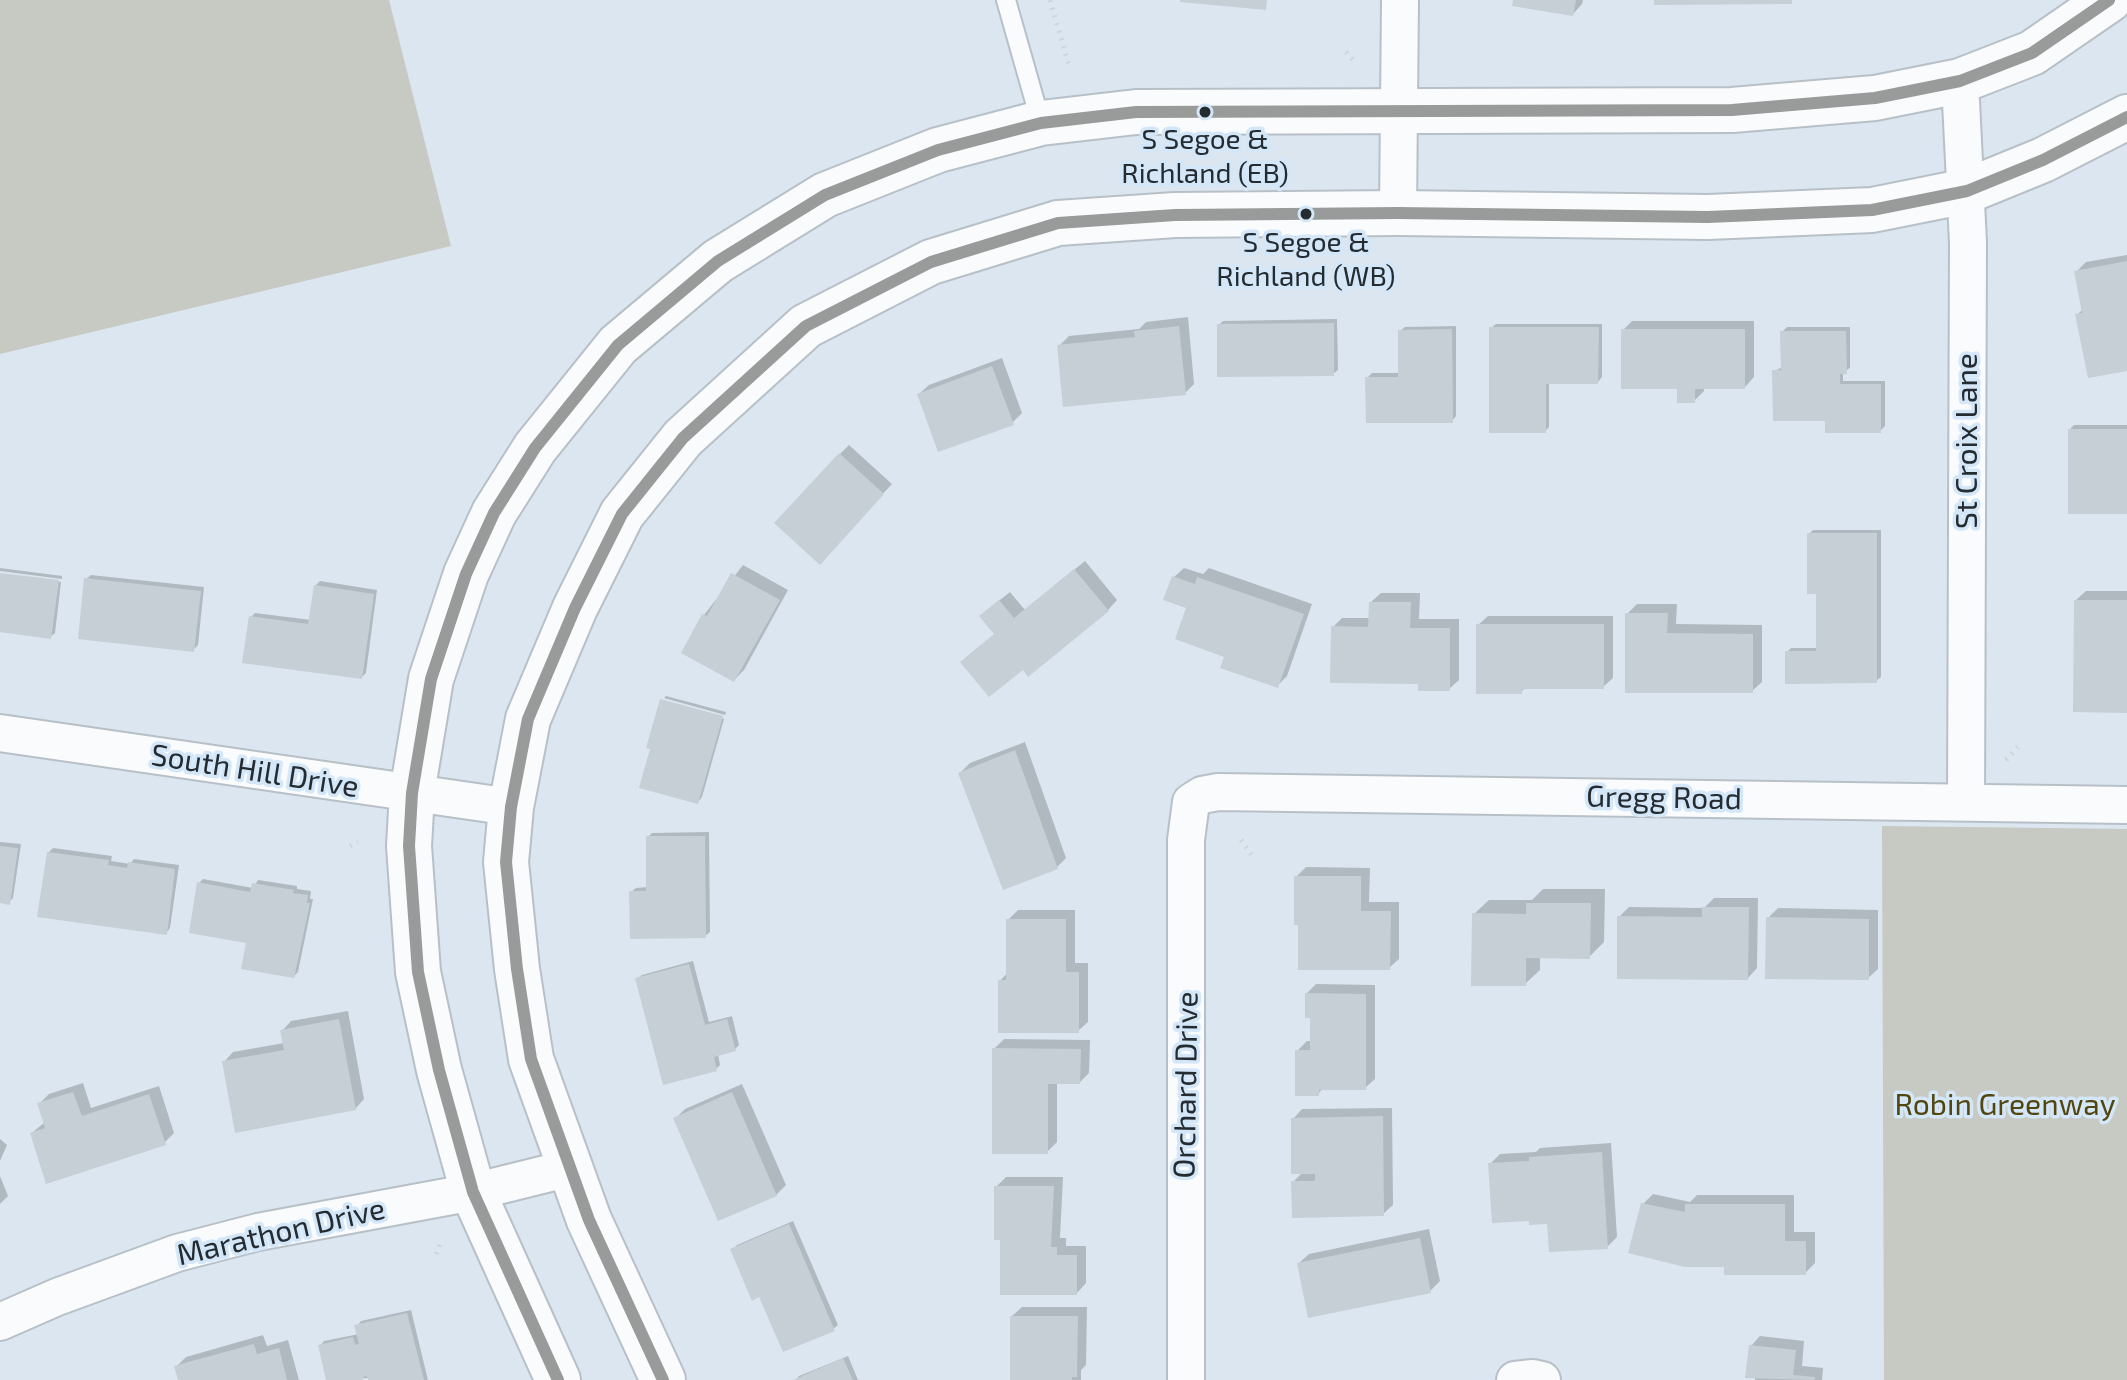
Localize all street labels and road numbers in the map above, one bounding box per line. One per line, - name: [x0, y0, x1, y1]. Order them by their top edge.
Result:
- street label: St Croix Lane: [1949, 353, 1985, 529]
- street label: South Hill Drive: [149, 737, 361, 805]
- street label: Gregg Road: [1586, 779, 1742, 817]
- street label: Orchard Drive: [1166, 991, 1206, 1179]
- street label: Marathon Drive: [173, 1191, 389, 1273]

